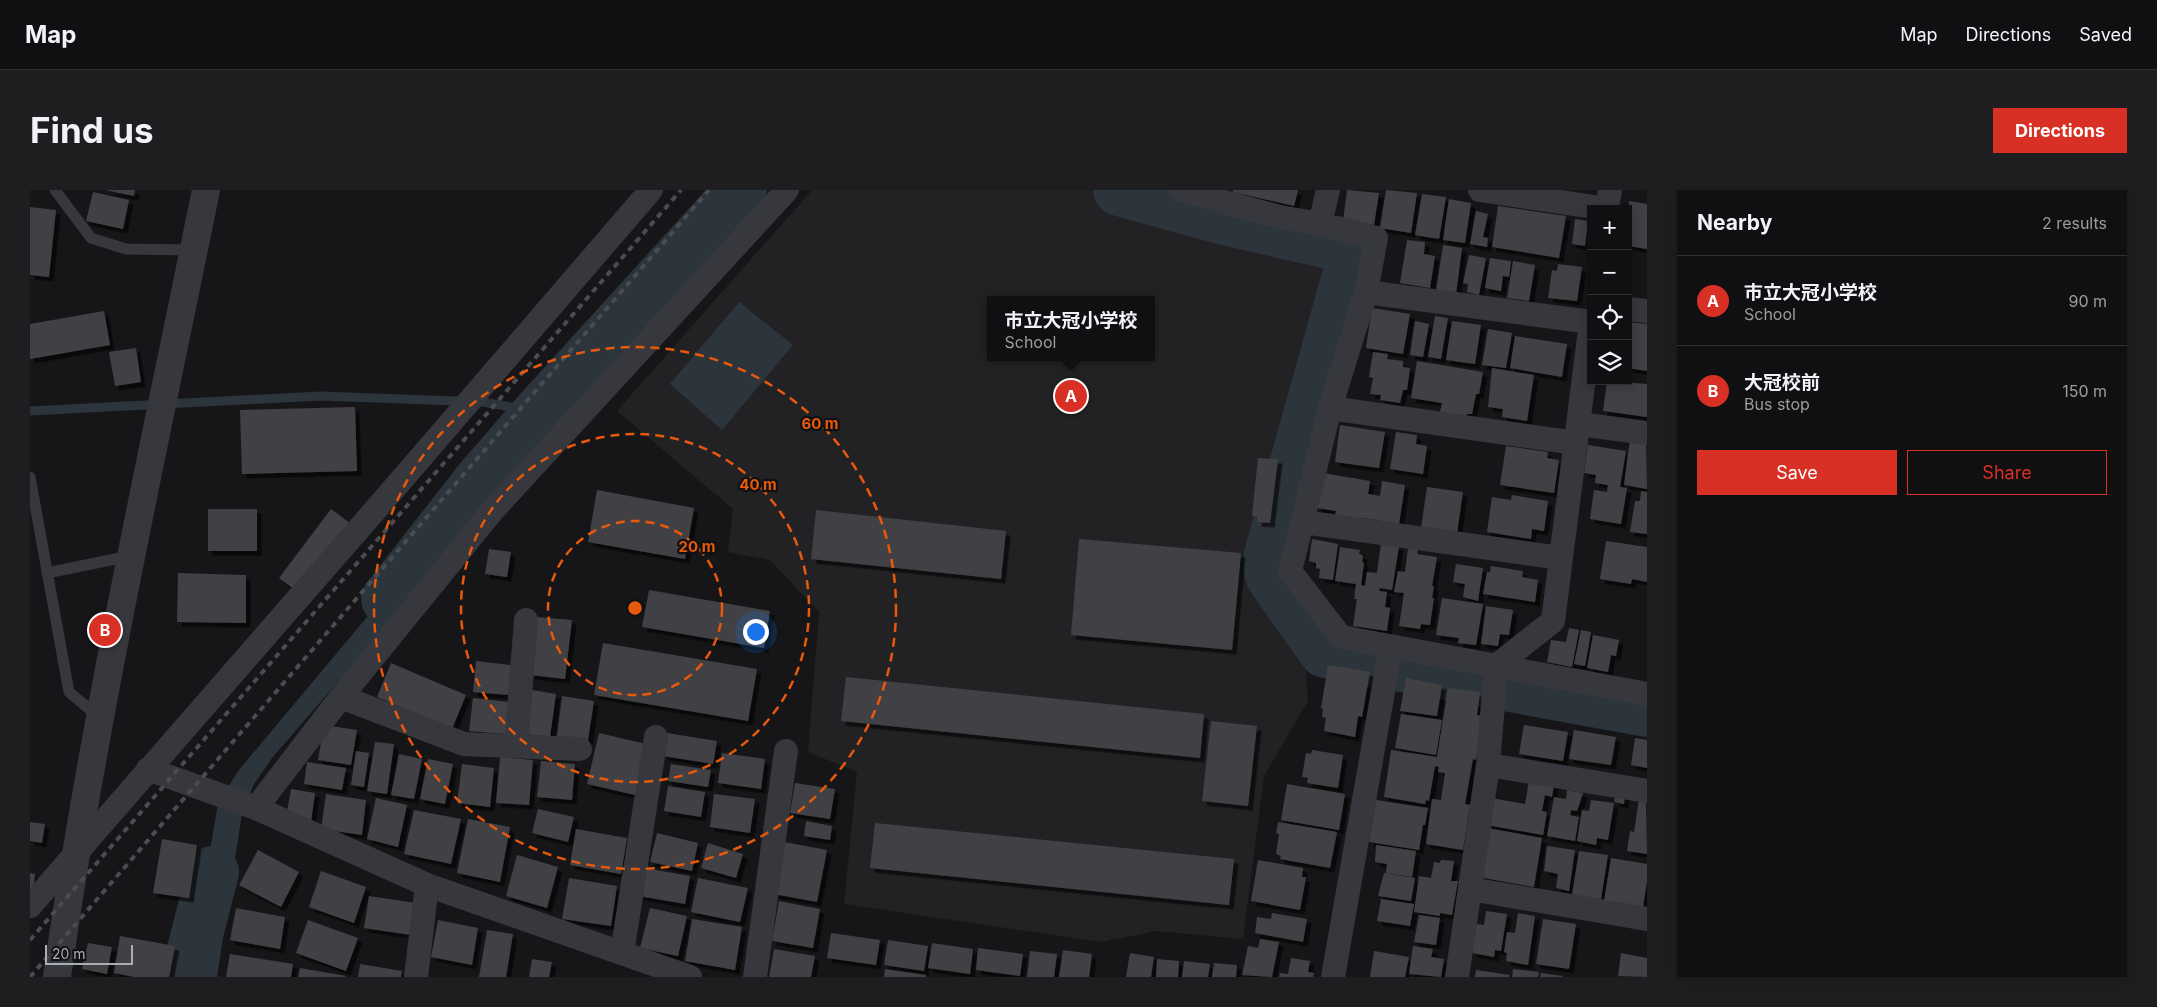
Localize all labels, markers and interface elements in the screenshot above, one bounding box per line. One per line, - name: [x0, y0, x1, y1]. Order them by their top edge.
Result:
- text: Map: [25, 20, 76, 49]
- text: Map: [1900, 24, 1938, 45]
- text: Directions: [1966, 24, 2051, 45]
- text: Saved: [2079, 24, 2132, 45]
- button: Directions: [1993, 108, 2127, 153]
- text: Find us: [30, 109, 154, 151]
- map controls: [1587, 205, 1632, 385]
- button: +: [1587, 205, 1632, 250]
- text: Nearby: [1697, 210, 1772, 235]
- text: 2 results: [2042, 213, 2107, 233]
- button: −: [1587, 250, 1632, 295]
- text: 市立大冠小学校: [1744, 281, 1877, 304]
- text: A: [1707, 291, 1719, 311]
- text: 90 m: [2068, 291, 2107, 311]
- button: locate: [1587, 295, 1632, 340]
- popup: [987, 296, 1155, 361]
- text: School: [1744, 304, 1796, 324]
- text: 市立大冠小学校: [1004, 309, 1138, 332]
- text: School: [1004, 332, 1056, 352]
- button: layers: [1587, 340, 1632, 385]
- text: 大冠校前: [1744, 371, 1820, 394]
- pin: A: [1055, 377, 1087, 415]
- text: B: [1708, 381, 1718, 401]
- text: 150 m: [2062, 381, 2107, 401]
- text: Bus stop: [1744, 394, 1810, 414]
- text: 60 m: [801, 414, 839, 433]
- button: Save: [1697, 450, 1897, 495]
- button: Share: [1907, 450, 2107, 495]
- text: 40 m: [739, 475, 777, 494]
- text: 20 m: [679, 537, 715, 556]
- centre of rings: [626, 599, 644, 617]
- pin: B: [89, 611, 121, 649]
- your location: [743, 619, 769, 645]
- scale bar: [45, 942, 132, 965]
- text: 20 m: [52, 945, 86, 962]

